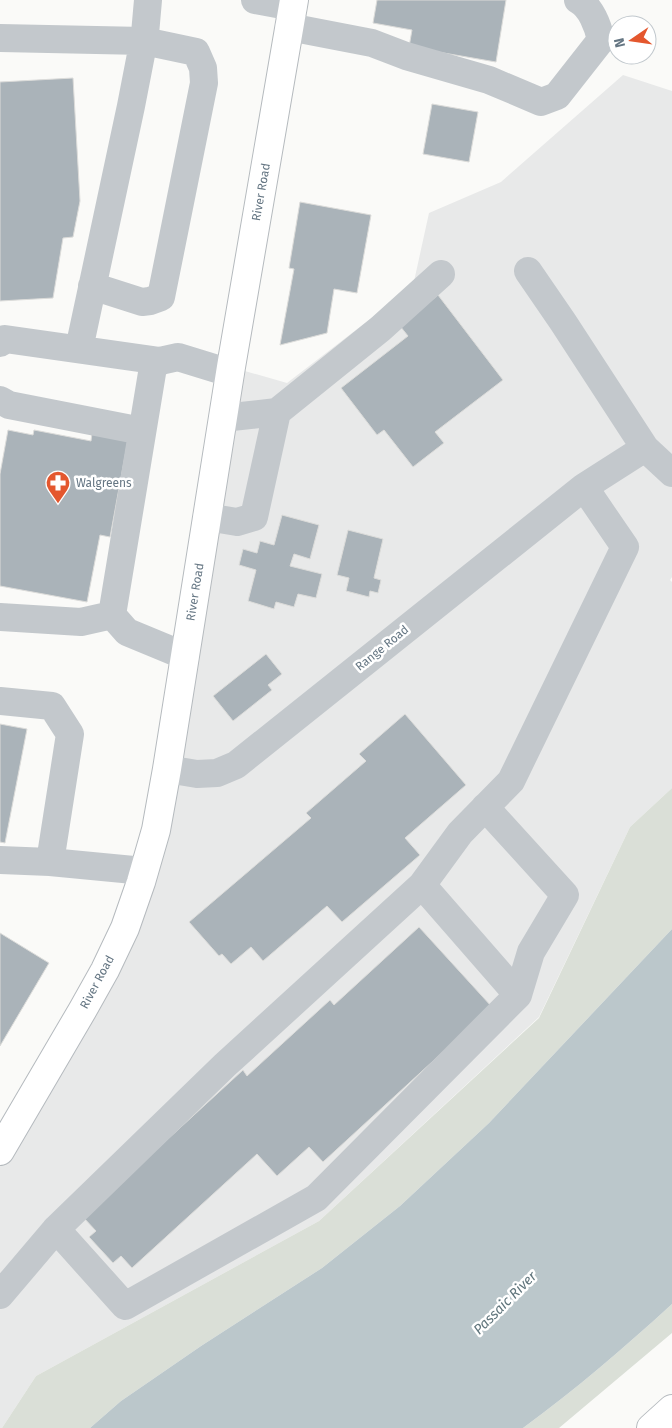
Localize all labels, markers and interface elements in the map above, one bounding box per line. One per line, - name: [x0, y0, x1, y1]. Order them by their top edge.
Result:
- north arrow: [607, 15, 657, 65]
- text: N: [610, 36, 629, 49]
- street label: River Road: [249, 162, 273, 222]
- pharmacy icon: Walgreens: [45, 470, 71, 504]
- place label: Walgreens: [76, 476, 132, 490]
- street label: River Road: [184, 562, 206, 622]
- street label: Range Road: [353, 622, 411, 674]
- street label: River Road: [77, 953, 117, 1011]
- water label: Passaic River: [470, 1268, 540, 1338]

